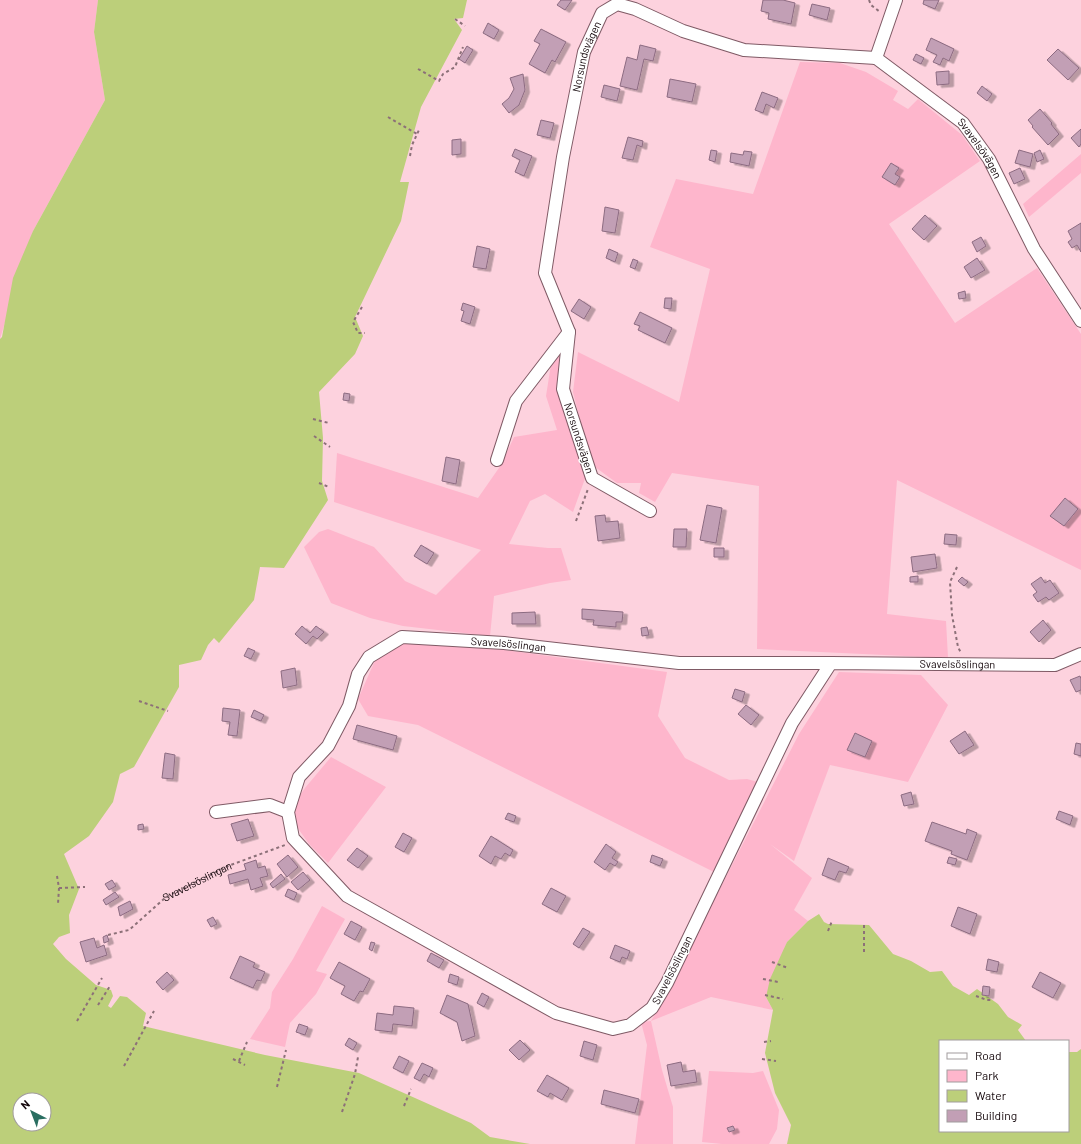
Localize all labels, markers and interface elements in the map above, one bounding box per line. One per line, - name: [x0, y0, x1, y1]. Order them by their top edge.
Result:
- street label: Norsundsvägen: [569, 19, 603, 93]
- street label: Svavelsövägen: [956, 115, 1005, 181]
- street label: Norsundsvägen: [562, 401, 597, 475]
- street label: Svavelsöslingan: [470, 634, 547, 654]
- street label: Svavelsöslingan: [919, 657, 995, 670]
- street label: Svavelsöslingan: [160, 858, 233, 904]
- street label: Svavelsöslingan: [649, 933, 695, 1006]
- legend: [939, 1040, 1069, 1132]
- text: Road: [975, 1048, 1002, 1062]
- text: Park: [975, 1068, 999, 1082]
- text: Water: [975, 1088, 1007, 1102]
- north arrow: [12, 1092, 52, 1132]
- text: N: [18, 1097, 32, 1111]
- text: Building: [975, 1108, 1017, 1122]

